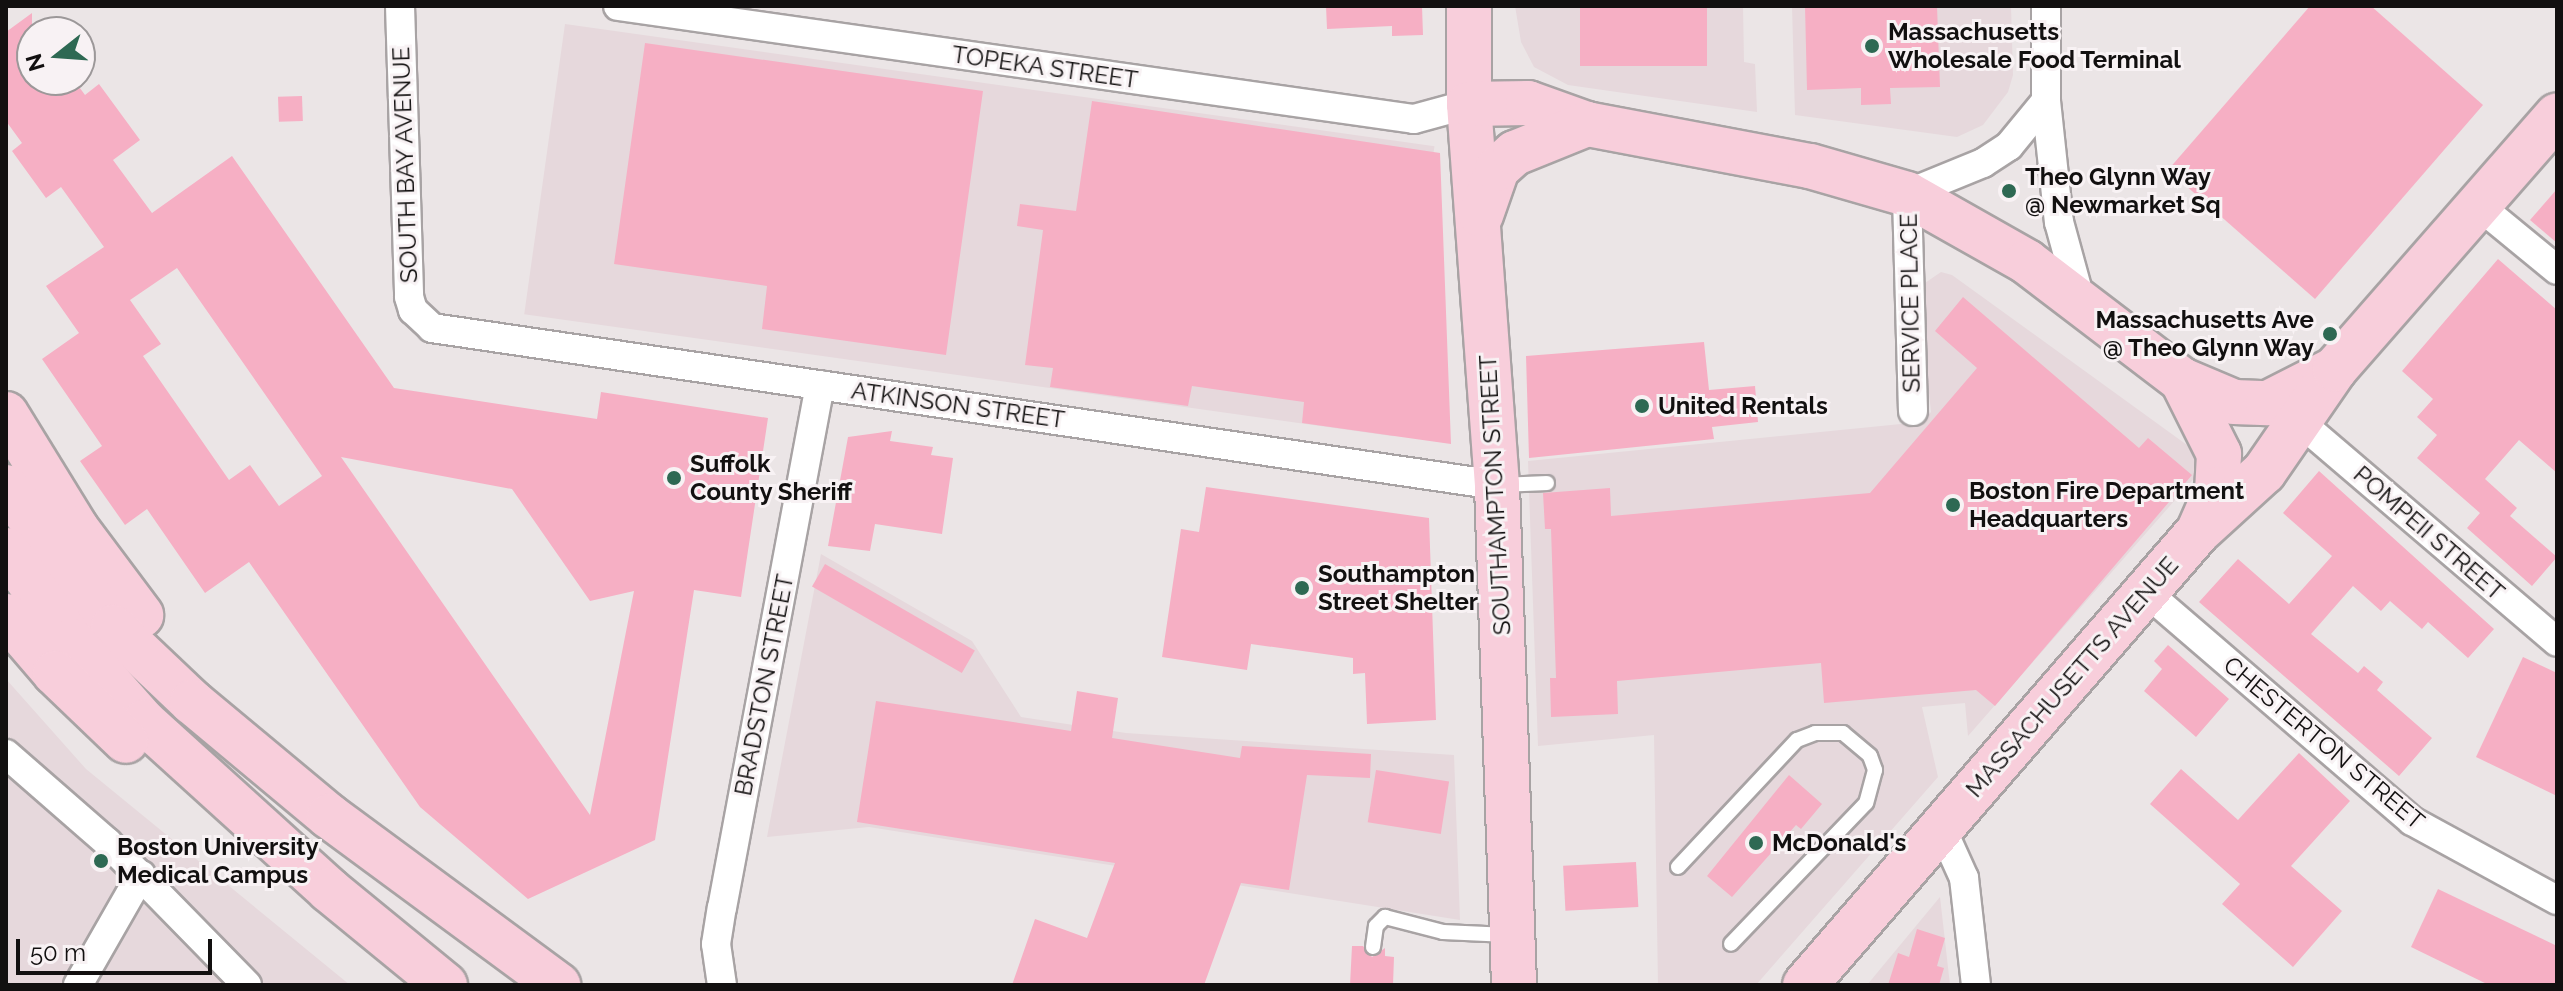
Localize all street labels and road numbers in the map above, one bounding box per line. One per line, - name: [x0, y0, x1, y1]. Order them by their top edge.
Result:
- street label: TOPEKA STREET: [950, 40, 1140, 94]
- street label: SOUTH BAY AVENUE: [386, 46, 424, 284]
- street label: SERVICE PLACE: [1894, 213, 1926, 393]
- street label: SOUTHAMPTON STREET: [1473, 354, 1517, 636]
- street label: ATKINSON STREET: [849, 376, 1067, 434]
- street label: POMPEII STREET: [2348, 460, 2510, 606]
- street label: MASSACHUSETTS AVENUE: [1959, 551, 2185, 803]
- street label: BRADSTON STREET: [728, 572, 800, 798]
- street label: CHESTERTON STREET: [2218, 651, 2430, 835]

